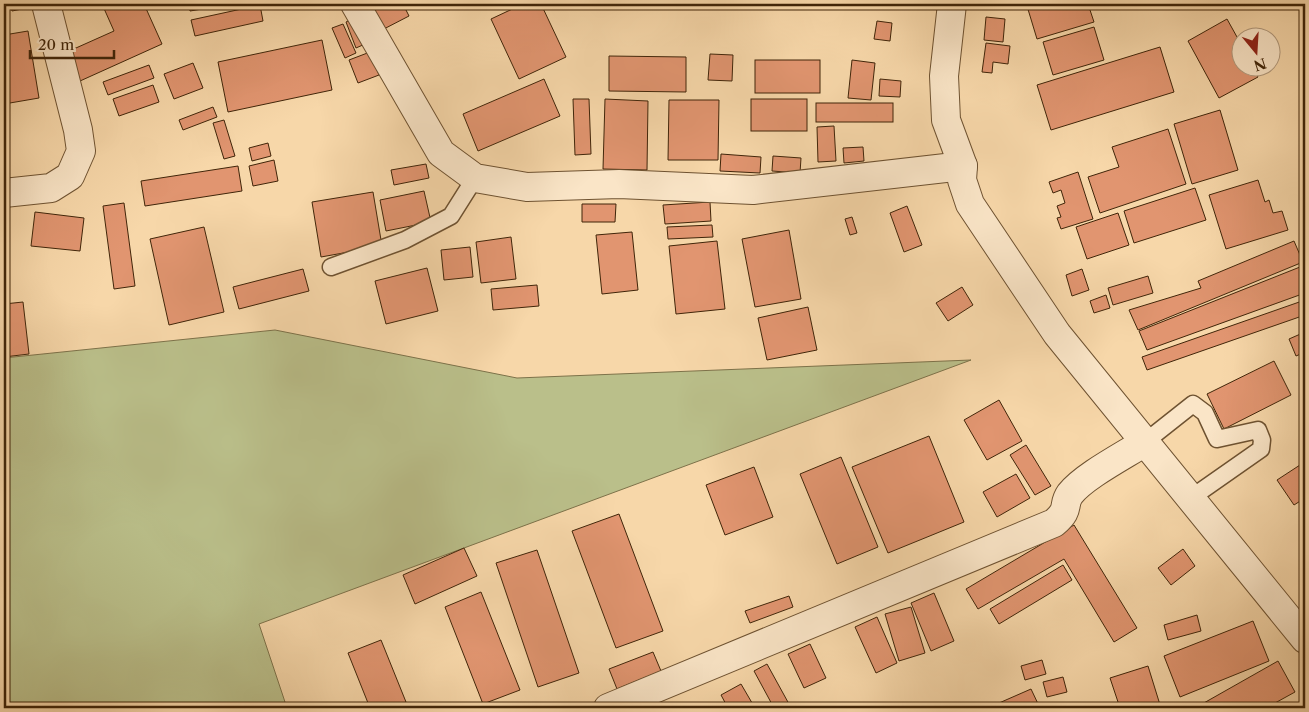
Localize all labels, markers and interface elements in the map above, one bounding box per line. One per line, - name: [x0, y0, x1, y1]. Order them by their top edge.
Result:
- scale bar: [30, 28, 114, 60]
- north arrow: [1232, 28, 1282, 78]
- text: 20 m: [38, 35, 74, 54]
- text: N: [1251, 54, 1269, 75]

